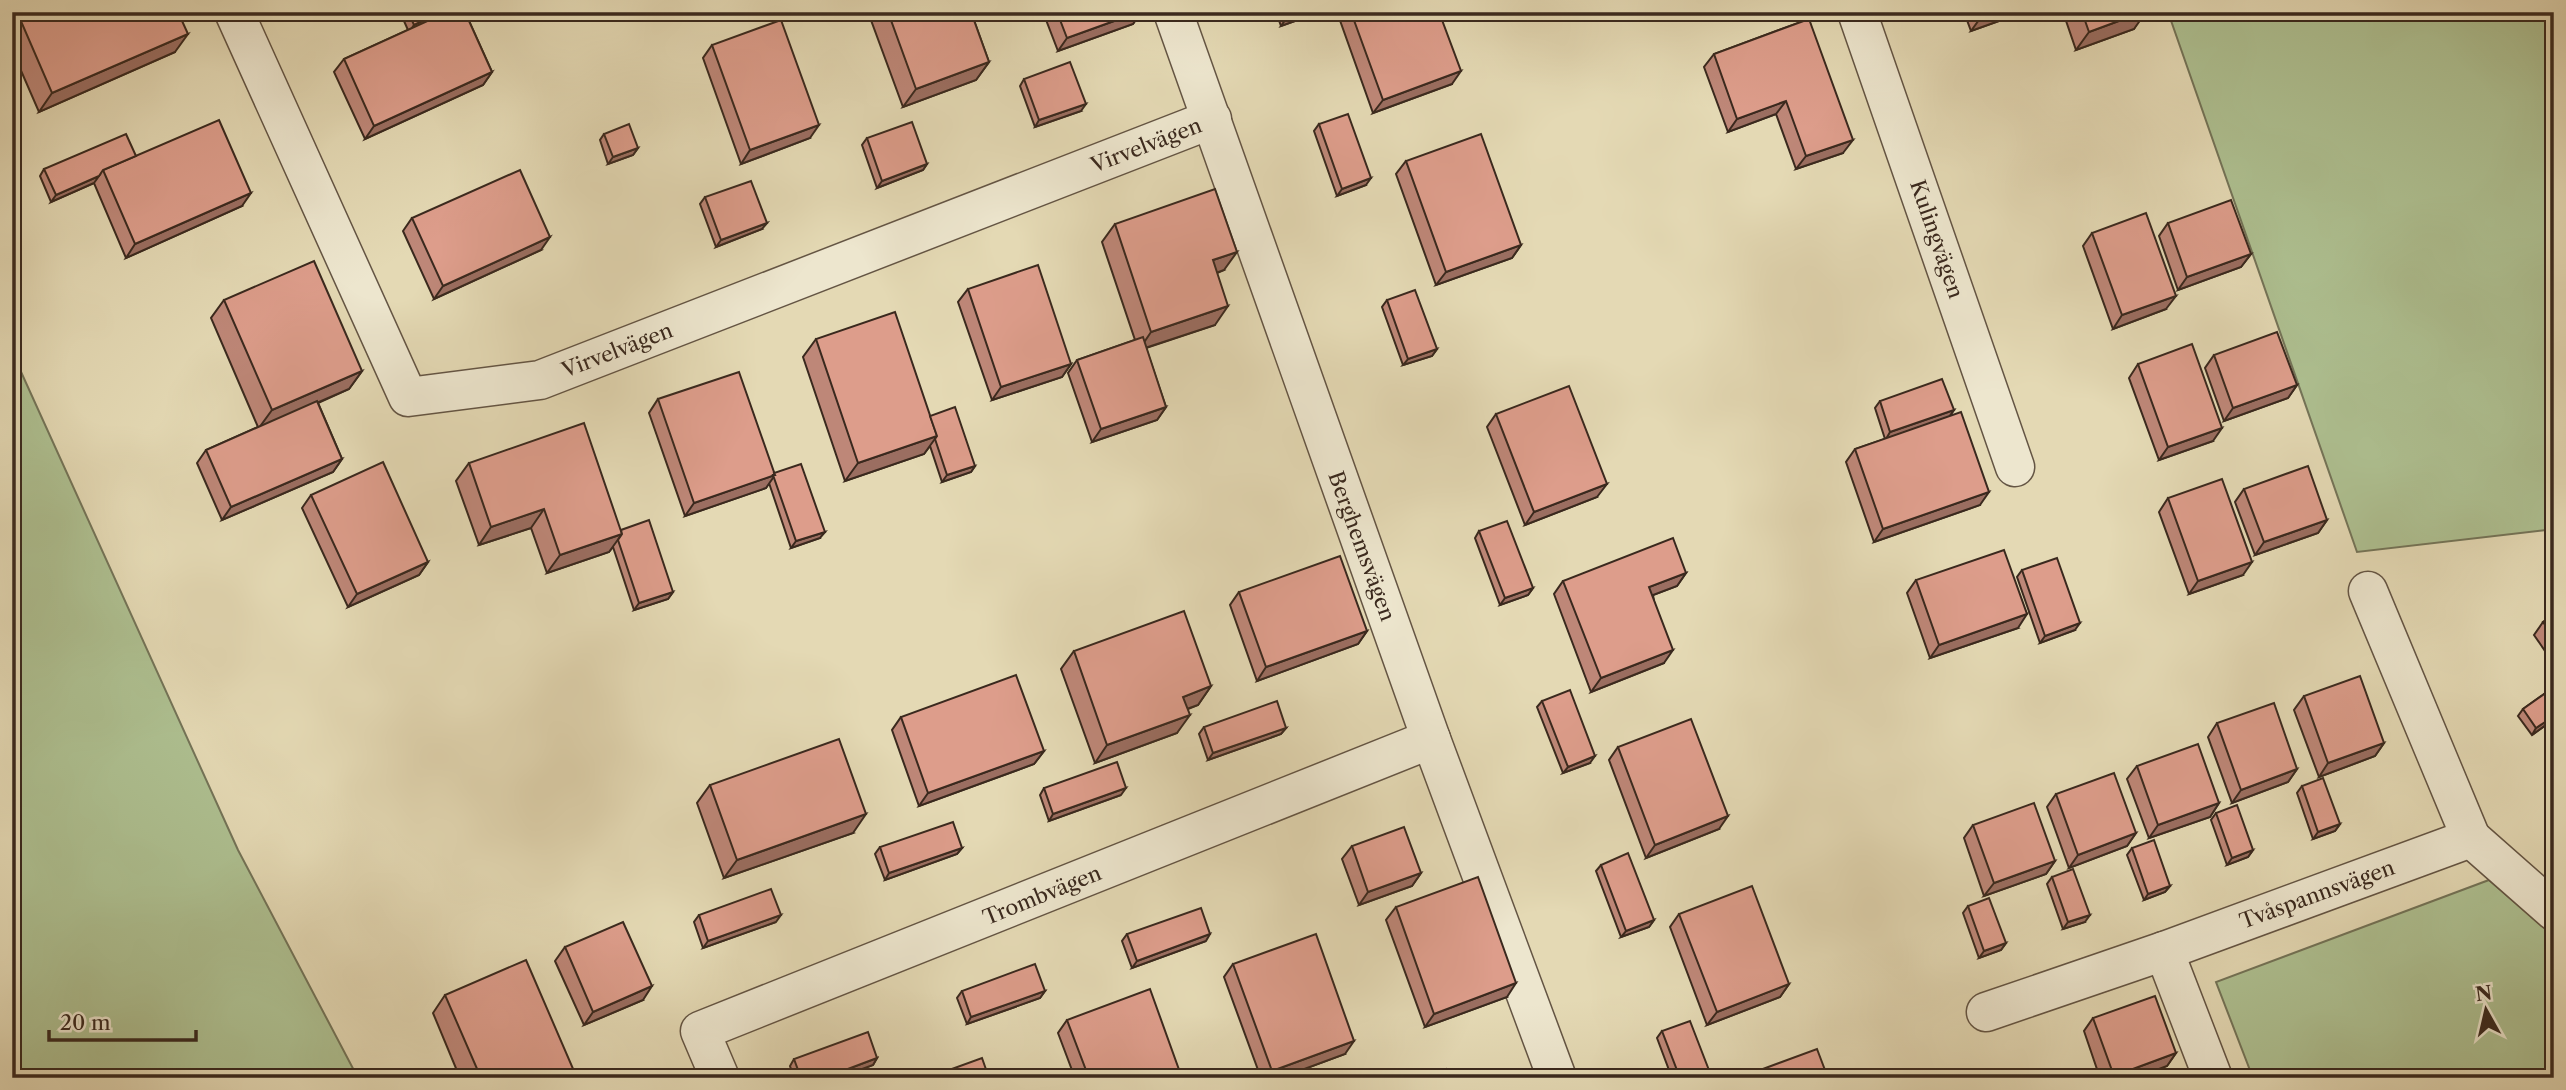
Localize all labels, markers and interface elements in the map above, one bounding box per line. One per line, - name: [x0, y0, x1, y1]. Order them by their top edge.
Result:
- street label: Virvelvägen: [1086, 112, 1205, 178]
- street label: Kulingvägen: [1905, 176, 1969, 302]
- street label: Virvelvägen: [557, 317, 676, 383]
- street label: Berghemsvägen: [1323, 468, 1401, 624]
- street label: Tvåspannsvägen: [2236, 854, 2398, 934]
- street label: Trombvägen: [979, 860, 1105, 930]
- north arrow: [2450, 974, 2520, 1044]
- text: N: [2474, 981, 2493, 1006]
- scale bar: [49, 999, 196, 1043]
- text: 20 m: [60, 1010, 111, 1035]

